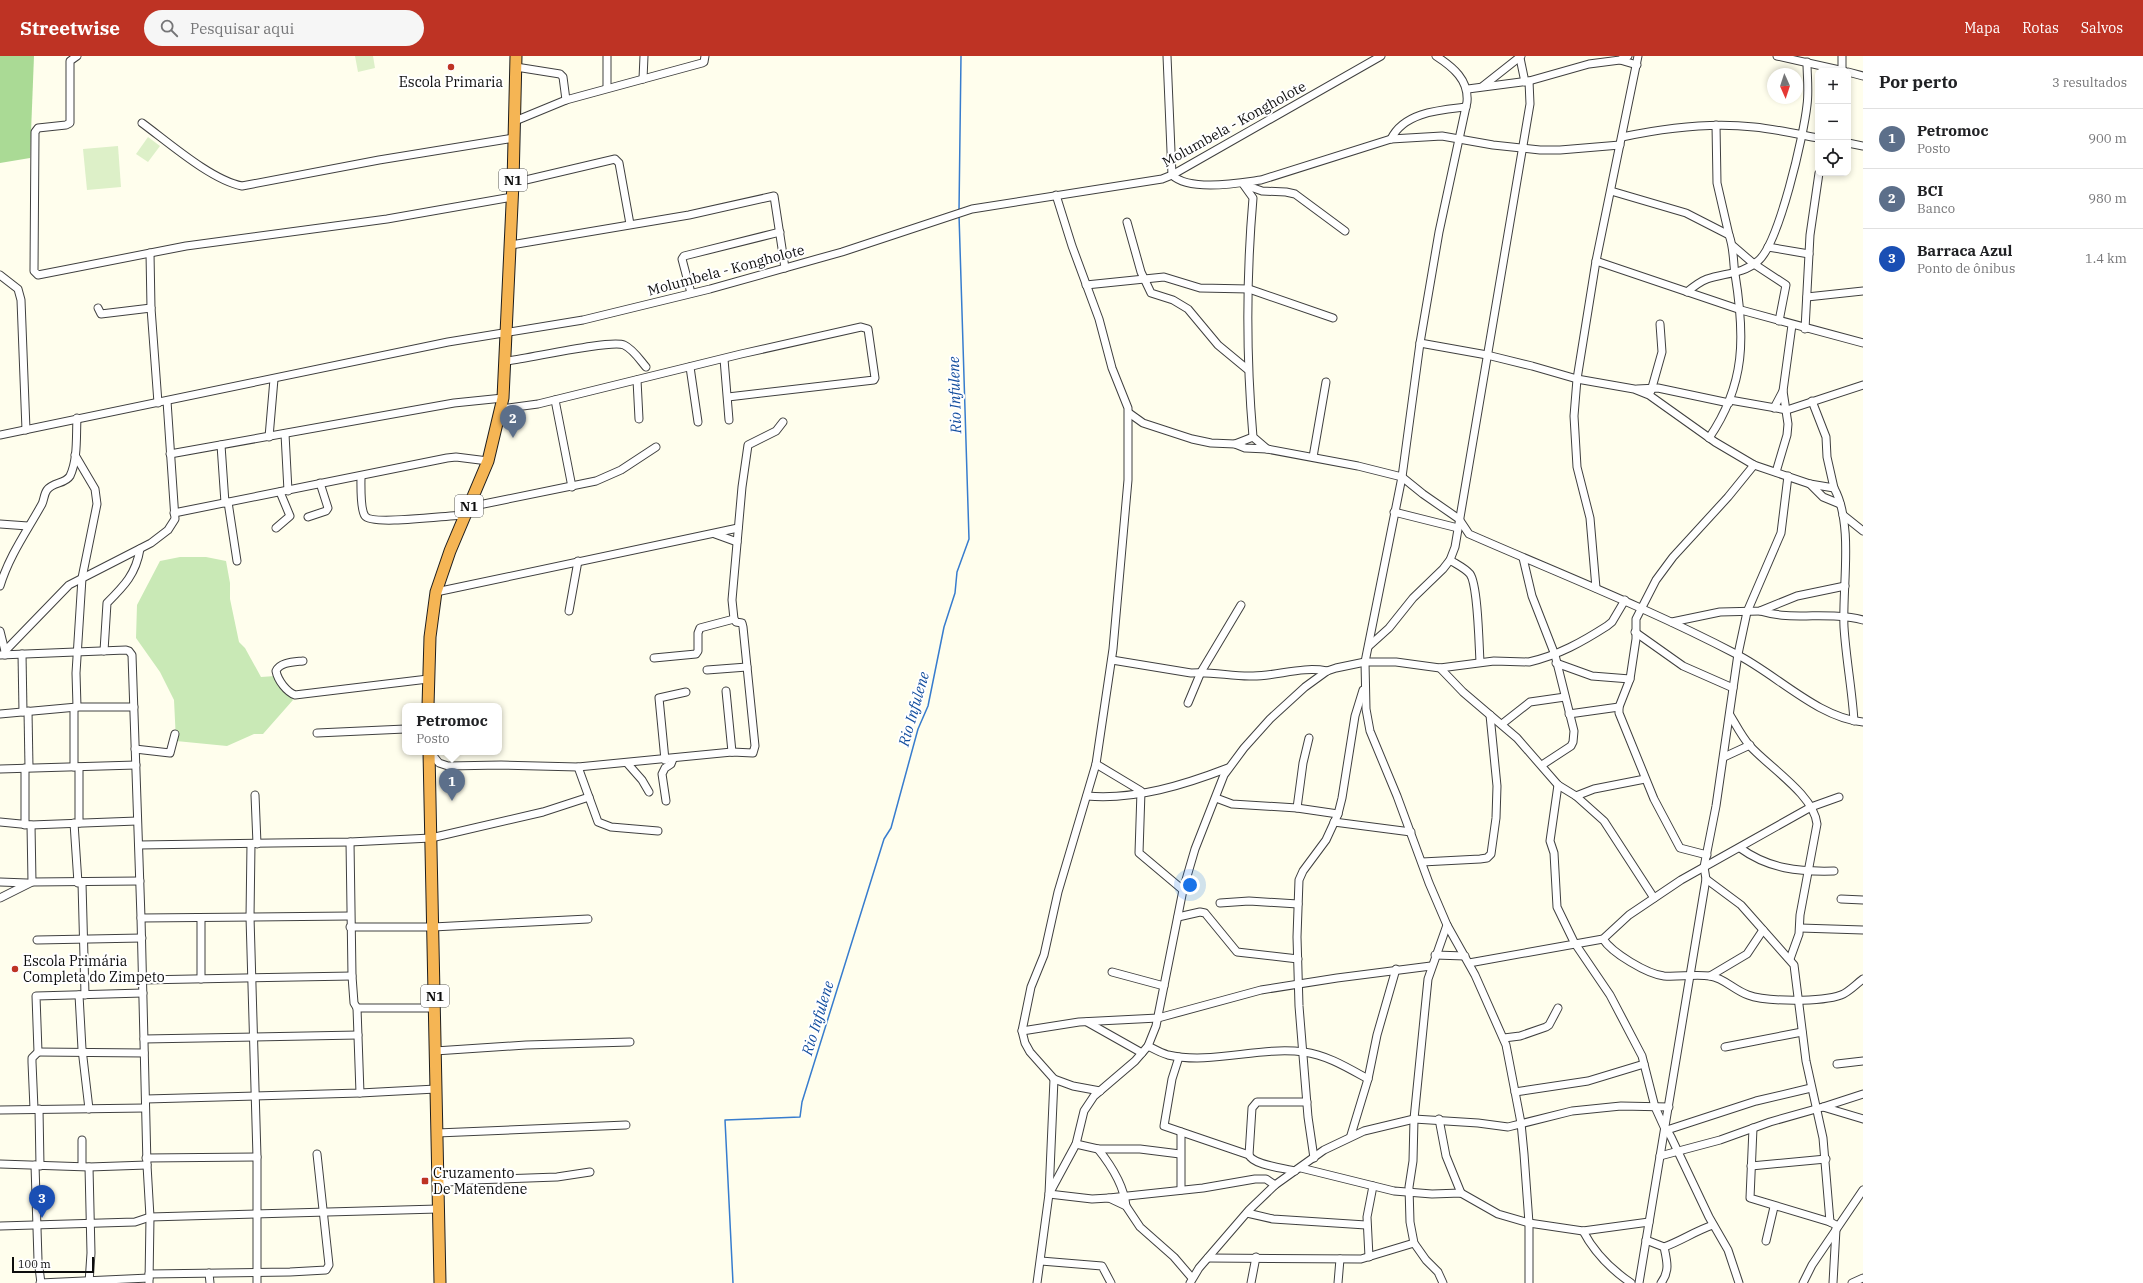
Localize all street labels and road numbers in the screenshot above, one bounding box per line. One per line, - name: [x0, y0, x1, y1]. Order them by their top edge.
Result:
- street label: Molumbela - Kongholote: [1159, 77, 1309, 171]
- road number: N1: [499, 169, 527, 191]
- street label: Molumbela - Kongholote: [646, 240, 806, 300]
- road number: N1: [455, 495, 483, 517]
- road number: N1: [421, 985, 449, 1007]

